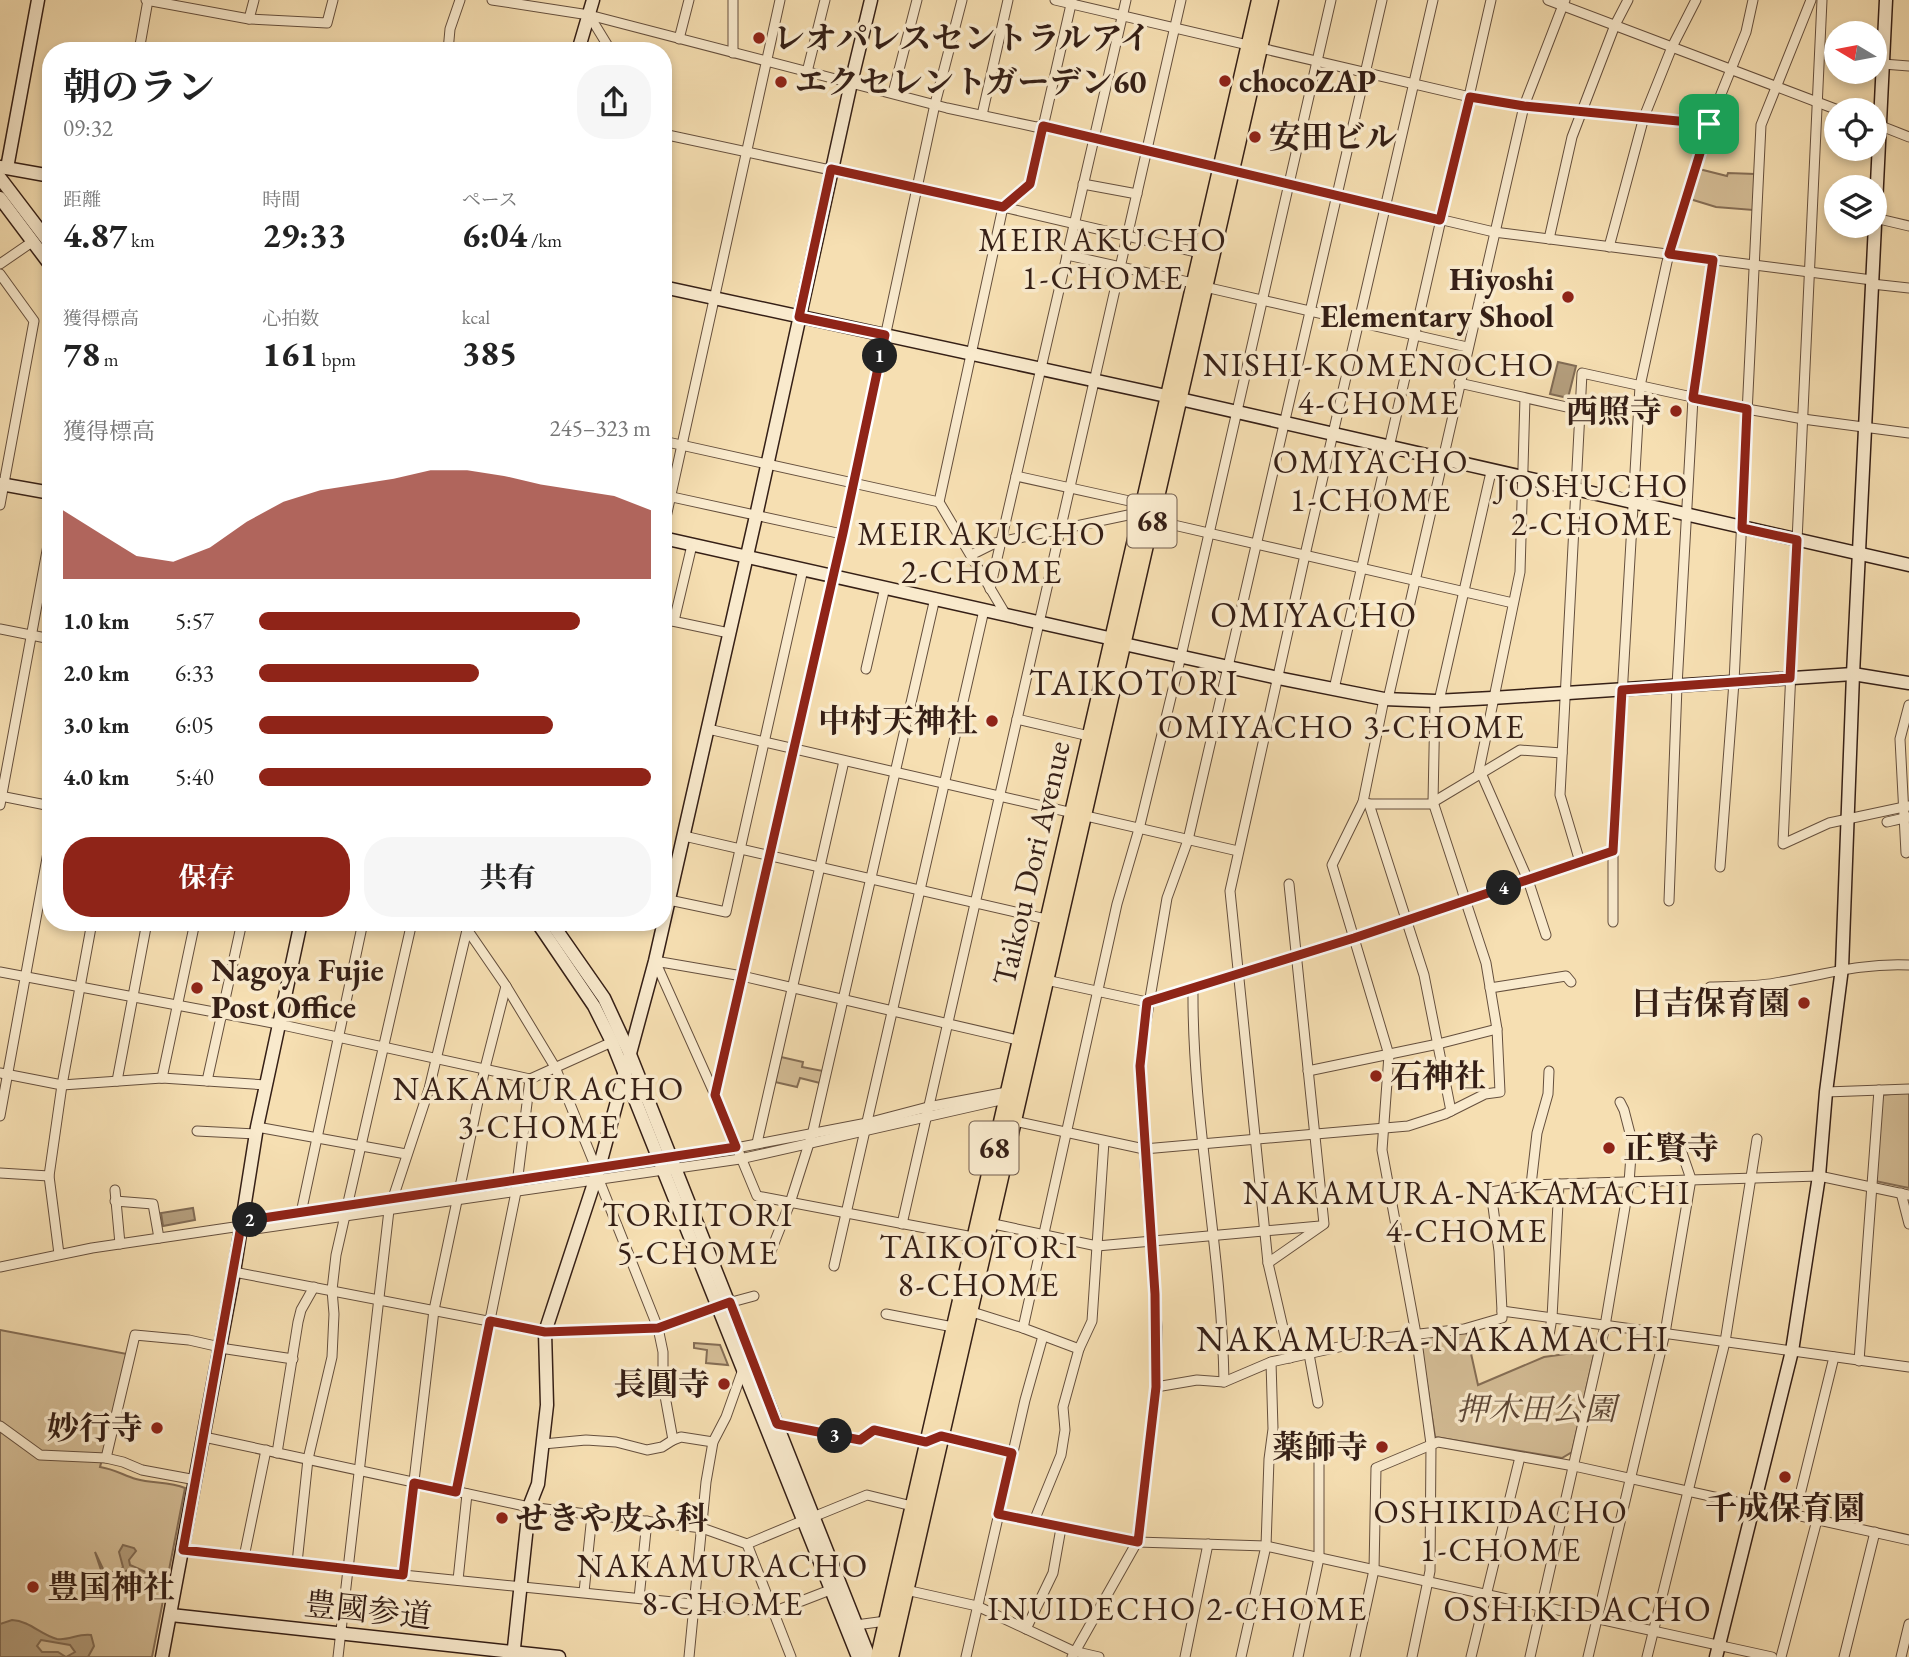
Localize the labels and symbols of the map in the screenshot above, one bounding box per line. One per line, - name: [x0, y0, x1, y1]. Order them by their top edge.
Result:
- place label: レオパレスセントラルアイ: [773, 17, 1152, 59]
- north arrow: [1824, 21, 1886, 84]
- marker: レオパレスセントラルアイ: [751, 30, 767, 46]
- place label: chocoZAP: [1239, 60, 1376, 102]
- place label: エクセレントガーデン60: [795, 61, 1147, 103]
- marker: chocoZAP: [1217, 73, 1233, 89]
- marker: エクセレントガーデン60: [773, 74, 789, 90]
- pin: [1679, 94, 1739, 154]
- place label: 安田ビル: [1269, 116, 1397, 158]
- marker: 安田ビル: [1247, 129, 1263, 145]
- district label: MEIRAKUCHO 1-CHOME: [978, 218, 1228, 299]
- place label: Hiyoshi Elementary Shool: [1320, 258, 1555, 337]
- marker: Hiyoshi Elementary Shool: [1560, 289, 1576, 305]
- pin: 1: [862, 338, 898, 374]
- district label: NISHI-KOMENOCHO 4-CHOME: [1203, 343, 1555, 424]
- place label: 西照寺: [1566, 390, 1662, 432]
- marker: 西照寺: [1668, 403, 1684, 419]
- district label: OMIYACHO 1-CHOME: [1273, 440, 1469, 521]
- district label: JOSHUCHO 2-CHOME: [1492, 464, 1689, 545]
- road number: 68: [1128, 494, 1176, 548]
- district label: MEIRAKUCHO 2-CHOME: [857, 512, 1107, 593]
- district label: OMIYACHO: [1210, 592, 1418, 637]
- district label: TAIKOTORI: [1029, 660, 1239, 705]
- place label: 中村天神社: [818, 700, 978, 742]
- district label: OMIYACHO 3-CHOME: [1158, 705, 1526, 748]
- marker: 中村天神社: [984, 713, 1000, 729]
- street label: Taikou Dori Avenue: [982, 737, 1080, 989]
- pin: 4: [1486, 870, 1522, 906]
- place label: Nagoya Fujie Post Office: [211, 949, 384, 1028]
- marker: Nagoya Fujie Post Office: [189, 980, 205, 996]
- place label: 日吉保育園: [1630, 982, 1790, 1024]
- marker: 日吉保育園: [1796, 995, 1812, 1011]
- place label: 石神社: [1390, 1055, 1486, 1097]
- district label: NAKAMURACHO 3-CHOME: [393, 1067, 685, 1148]
- marker: 石神社: [1368, 1068, 1384, 1084]
- road number: 68: [970, 1122, 1018, 1174]
- place label: 正賢寺: [1623, 1127, 1719, 1169]
- marker: 正賢寺: [1601, 1140, 1617, 1156]
- district label: NAKAMURA-NAKAMACHI 4-CHOME: [1243, 1171, 1691, 1252]
- district label: TORIITORI 5-CHOME: [602, 1193, 794, 1274]
- pin: 2: [232, 1202, 268, 1238]
- district label: TAIKOTORI 8-CHOME: [879, 1225, 1079, 1306]
- district label: NAKAMURA-NAKAMACHI: [1196, 1316, 1670, 1361]
- place label: 長圓寺: [614, 1363, 710, 1405]
- marker: 長圓寺: [716, 1376, 732, 1392]
- park label: 押木田公園: [1456, 1388, 1621, 1430]
- place label: 妙行寺: [47, 1407, 143, 1449]
- pin: 3: [818, 1418, 852, 1454]
- marker: 妙行寺: [149, 1420, 165, 1436]
- place label: 薬師寺: [1272, 1426, 1368, 1468]
- marker: 薬師寺: [1374, 1439, 1390, 1455]
- marker: 千成保育園: [1777, 1469, 1793, 1485]
- place label: 千成保育園: [1705, 1487, 1865, 1529]
- district label: OSHIKIDACHO 1-CHOME: [1373, 1490, 1629, 1571]
- place label: せきや皮ふ科: [516, 1497, 708, 1539]
- marker: せきや皮ふ科: [494, 1510, 510, 1526]
- district label: NAKAMURACHO 8-CHOME: [577, 1544, 869, 1625]
- place label: 豊国神社: [47, 1566, 175, 1608]
- marker: 豊国神社: [25, 1579, 41, 1595]
- street label: 豊國参道: [302, 1582, 434, 1638]
- district label: OSHIKIDACHO: [1443, 1586, 1713, 1631]
- district label: INUIDECHO 2-CHOME: [988, 1587, 1368, 1630]

